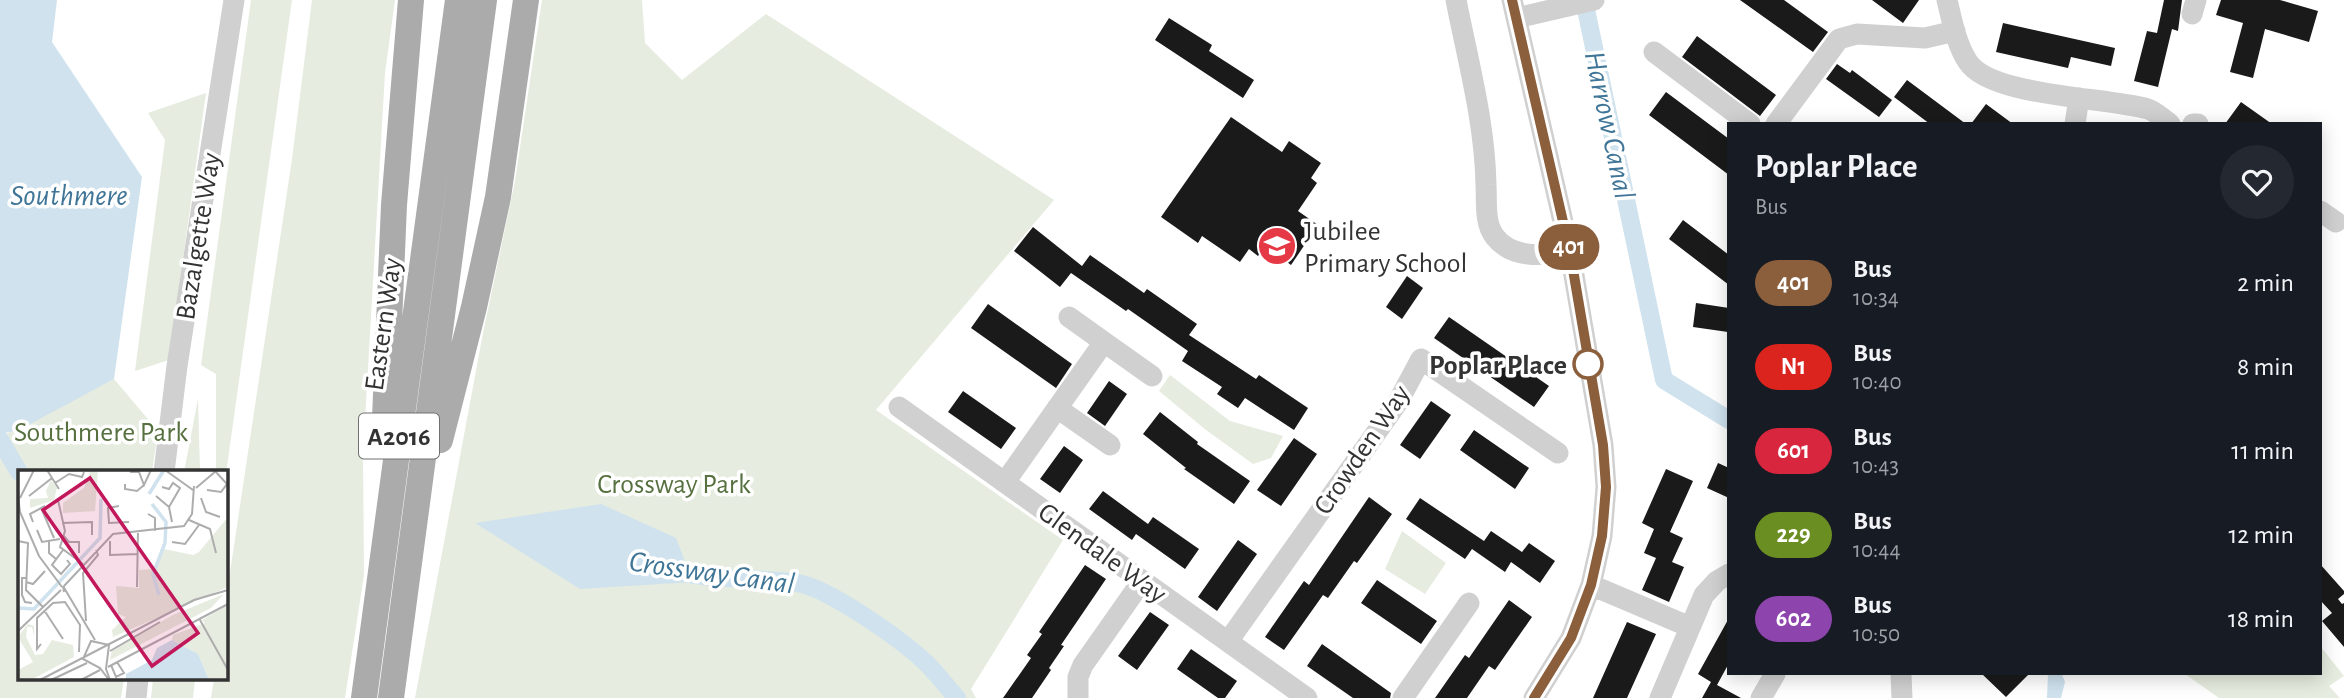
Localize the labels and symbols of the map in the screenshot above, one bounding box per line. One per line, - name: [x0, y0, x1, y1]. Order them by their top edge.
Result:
- water label: Harrow Canal: [1579, 48, 1639, 202]
- street label: Bazalgette Way: [172, 151, 226, 322]
- water label: Southmere: [10, 181, 128, 211]
- place label: Jubilee Primary School: [1304, 218, 1467, 278]
- line badge: 401: [1529, 224, 1609, 270]
- school or university icon: Jubilee Primary School: [1256, 225, 1298, 267]
- street label: Eastern Way: [361, 256, 407, 392]
- marker: Poplar Place: [1573, 349, 1603, 379]
- place label: Poplar Place: [1429, 352, 1567, 380]
- street label: Crowden Way: [1309, 380, 1416, 520]
- road number: A2016: [359, 414, 439, 458]
- park label: Southmere Park: [14, 419, 188, 447]
- inset map: [18, 470, 228, 680]
- park label: Crossway Park: [597, 471, 751, 499]
- street label: Glendale Way: [1033, 498, 1171, 609]
- water label: Crossway Canal: [627, 547, 797, 599]

